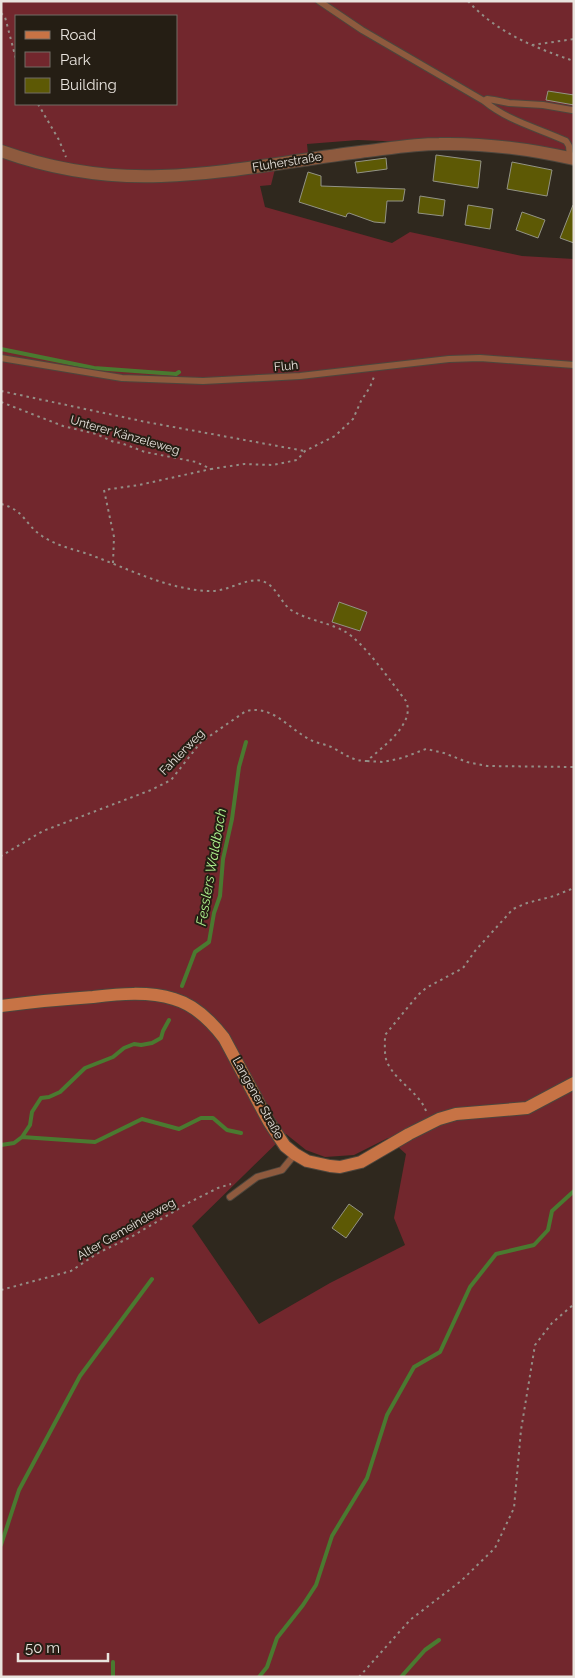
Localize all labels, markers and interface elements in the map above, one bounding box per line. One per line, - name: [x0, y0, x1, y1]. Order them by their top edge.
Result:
- legend: [15, 15, 178, 105]
- text: Road: [60, 26, 96, 44]
- text: Park: [60, 51, 91, 69]
- text: Building: [60, 76, 117, 94]
- street label: Fluherstraße: [251, 150, 323, 174]
- street label: Fluh: [273, 358, 299, 374]
- street label: Unterer Känzeleweg: [69, 413, 181, 457]
- street label: Fahlerweg: [157, 726, 207, 778]
- water label: Fesslers Waldbach: [193, 807, 229, 927]
- street label: Langener Straße: [230, 1055, 286, 1141]
- street label: Alter Gemeindeweg: [74, 1195, 178, 1263]
- scale bar: [18, 1630, 108, 1662]
- text: 50 m: [25, 1639, 60, 1657]

